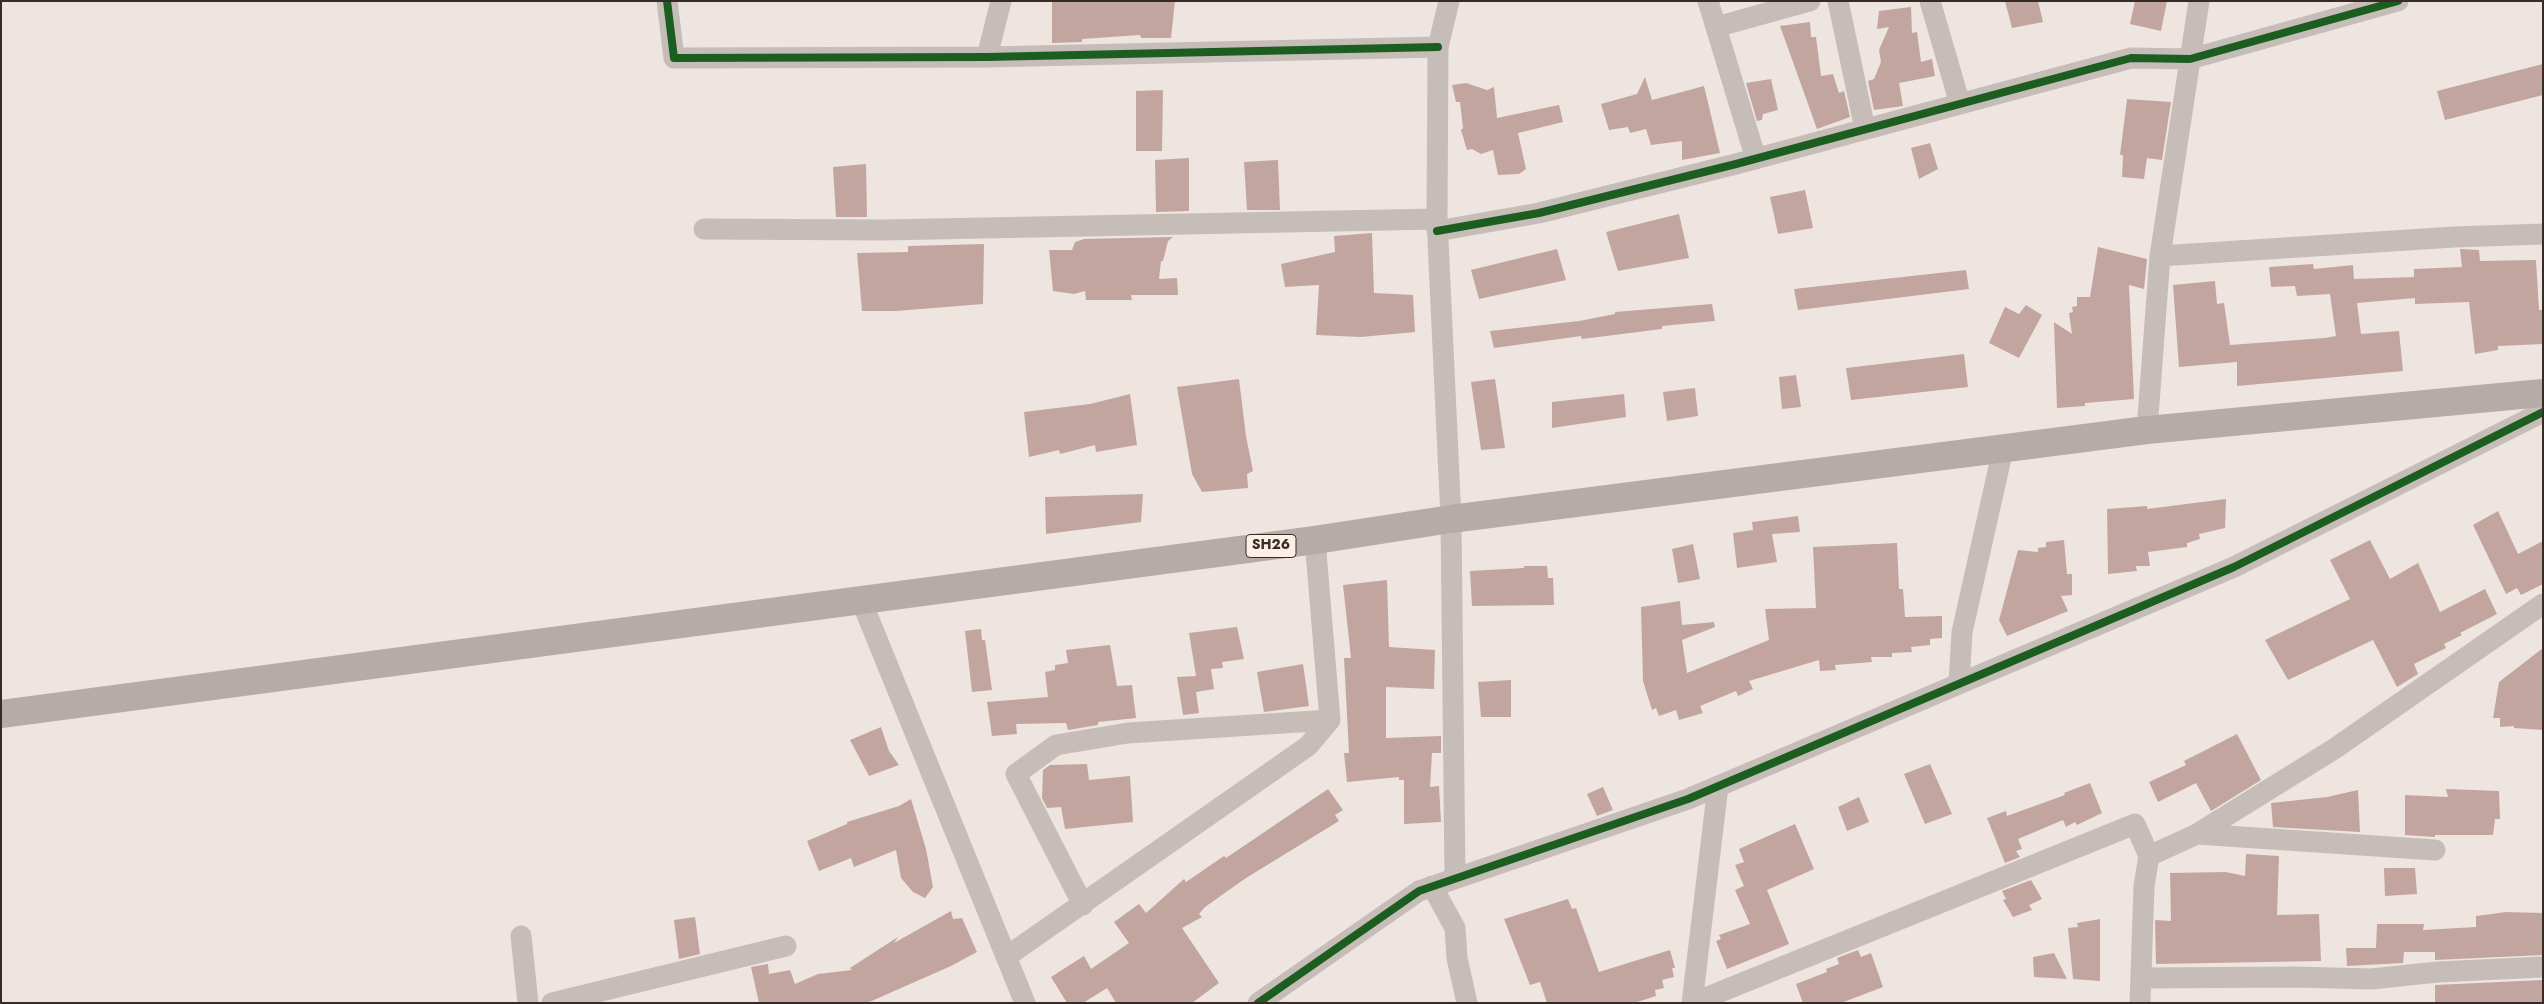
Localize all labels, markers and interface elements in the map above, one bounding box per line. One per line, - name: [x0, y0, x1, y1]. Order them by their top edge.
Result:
- road number: SH26: [1246, 534, 1296, 558]

